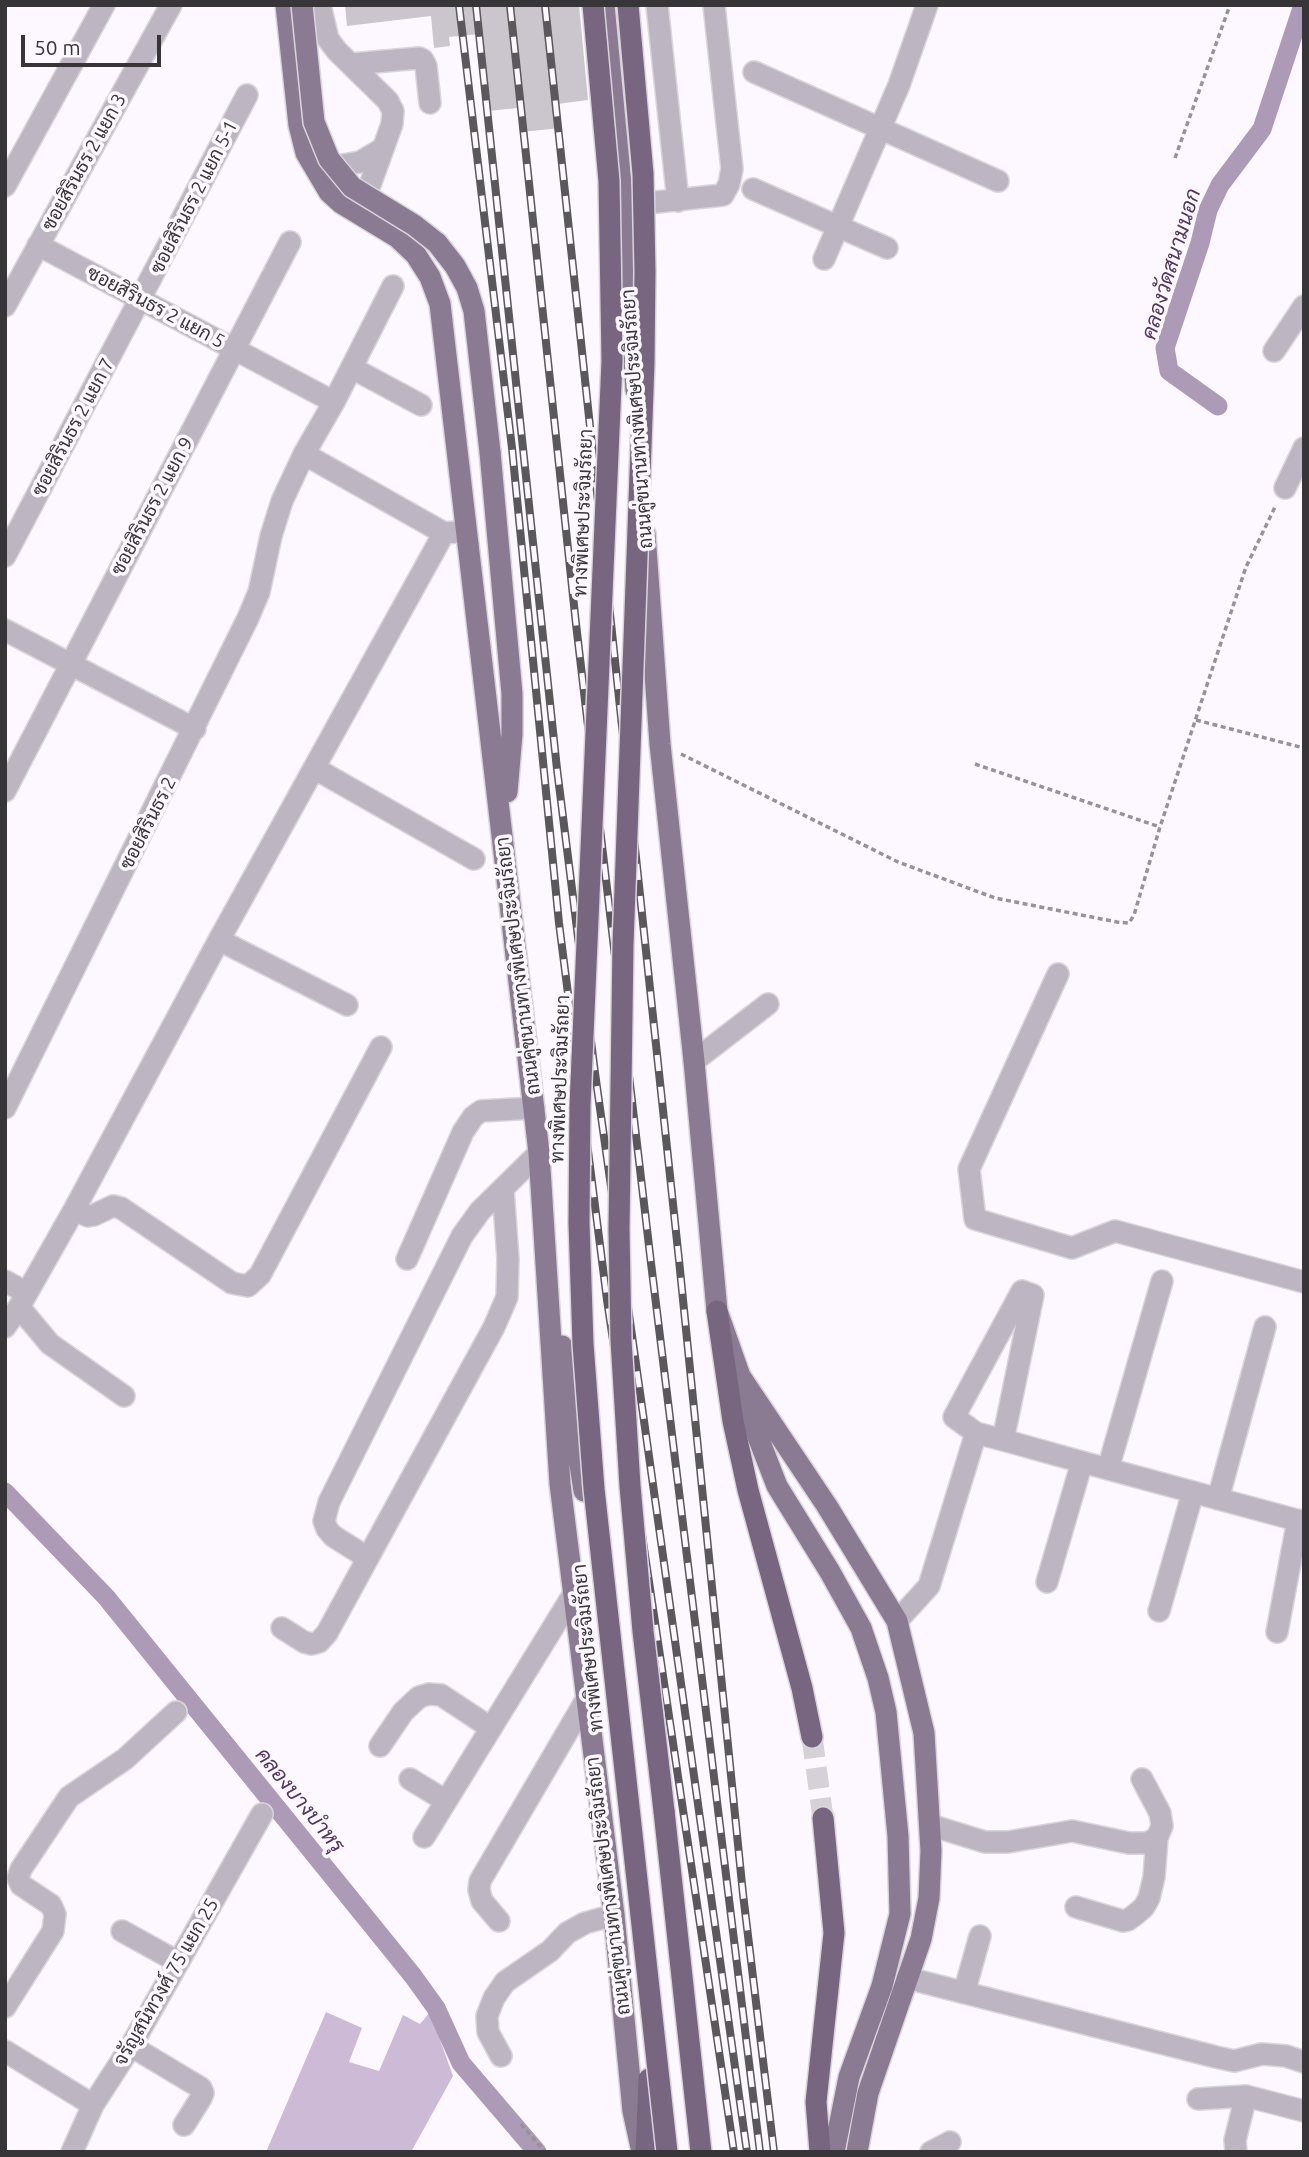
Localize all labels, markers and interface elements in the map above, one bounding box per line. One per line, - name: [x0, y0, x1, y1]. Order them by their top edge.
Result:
- scale bar: [24, 21, 164, 65]
- text: 50 m: [34, 35, 81, 59]
- street label: ซอยสิรินธร 2 แยก 3: [37, 90, 131, 234]
- street label: ซอยสิรินธร 2 แยก 5-1: [145, 117, 243, 277]
- water label: คลองวัดสนามนอก: [1136, 186, 1206, 342]
- street label: ซอยสิรินธร 2 แยก 5: [83, 261, 229, 353]
- street label: ถนนคู่ขนานทางพิเศษประจิมรัถยา: [617, 289, 657, 549]
- street label: ซอยสิรินธร 2 แยก 7: [27, 354, 119, 500]
- street label: ทางพิเศษประจิมรัถยา: [569, 428, 597, 598]
- street label: ซอยสิรินธร 2 แยก 9: [106, 433, 198, 579]
- street label: ซอยสิรินธร 2: [115, 773, 181, 873]
- street label: ถนนคู่ขนานทางพิเศษประจิมรัถยา: [491, 836, 545, 1096]
- street label: ทางพิเศษประจิมรัถยา: [546, 994, 574, 1164]
- street label: ทางพิเศษประจิมรัถยา: [568, 1563, 608, 1733]
- water label: คลองบางบำหรุ: [250, 1743, 350, 1857]
- street label: ถนนคู่ขนานทางพิเศษประจิมรัถยา: [581, 1756, 635, 2016]
- street label: จรัญสนิทวงศ์ 75 แยก 25: [109, 1894, 223, 2070]

